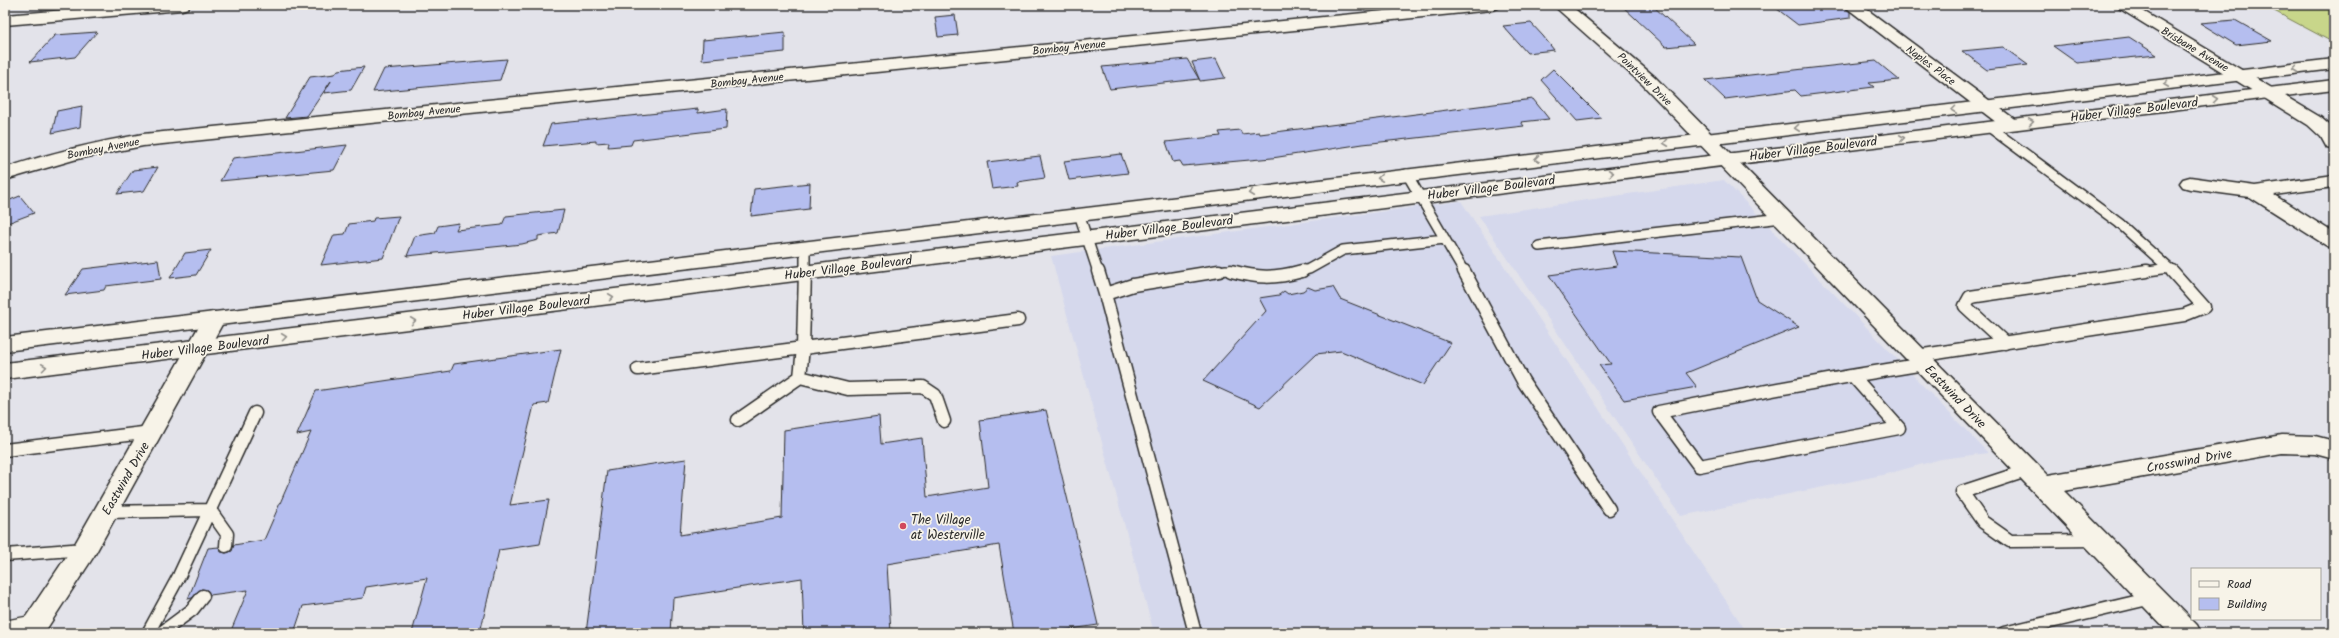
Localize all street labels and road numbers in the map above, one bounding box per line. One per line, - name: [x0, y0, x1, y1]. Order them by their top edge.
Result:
- street label: Brisbane Avenue: [2157, 22, 2232, 77]
- street label: Bombay Avenue: [1032, 35, 1107, 61]
- street label: Naples Place: [1902, 41, 1959, 91]
- street label: Pointview Drive: [1613, 49, 1676, 111]
- street label: Bombay Avenue: [710, 68, 785, 94]
- street label: Huber Village Boulevard: [2069, 92, 2200, 129]
- street label: Bombay Avenue: [387, 100, 462, 126]
- street label: Huber Village Boulevard: [1748, 131, 1879, 168]
- street label: Bombay Avenue: [65, 133, 141, 165]
- street label: Huber Village Boulevard: [1426, 170, 1557, 207]
- street label: Huber Village Boulevard: [1104, 210, 1235, 247]
- street label: Huber Village Boulevard: [783, 250, 914, 287]
- street label: Huber Village Boulevard: [461, 290, 592, 327]
- street label: Huber Village Boulevard: [140, 330, 271, 367]
- street label: Eastwind Drive: [1919, 360, 1991, 434]
- street label: Eastwind Drive: [97, 438, 156, 519]
- street label: Crosswind Drive: [2145, 444, 2234, 479]

